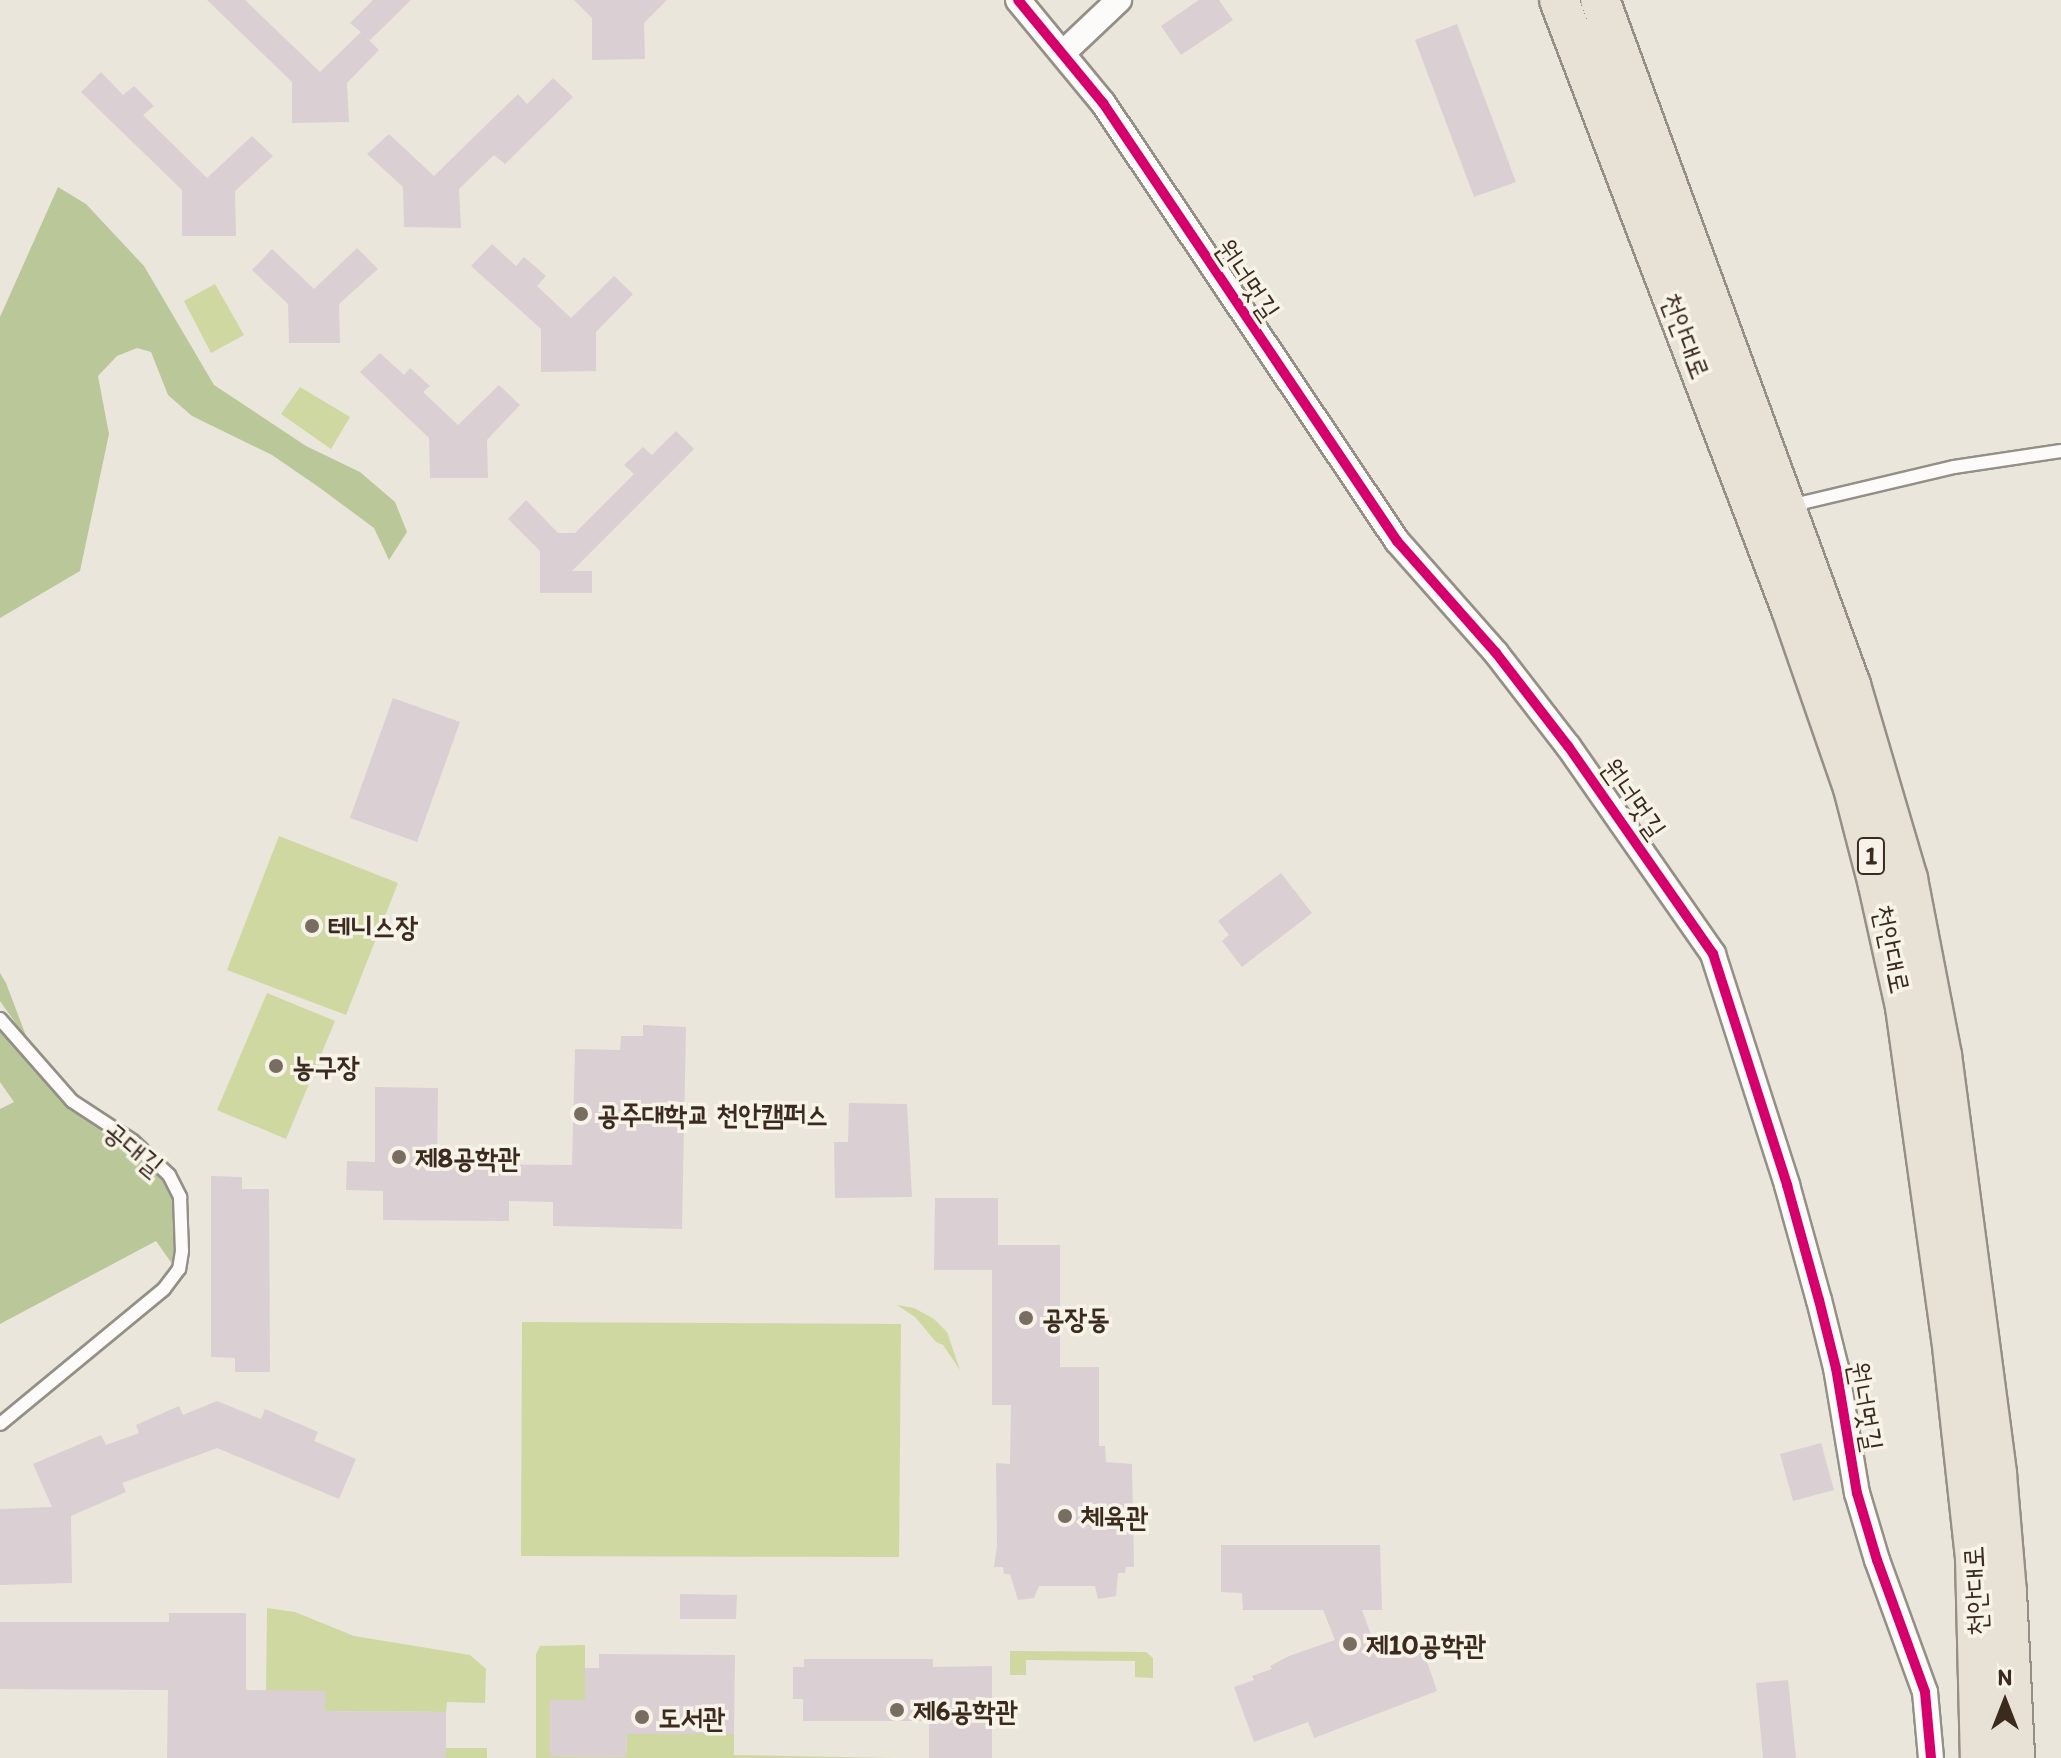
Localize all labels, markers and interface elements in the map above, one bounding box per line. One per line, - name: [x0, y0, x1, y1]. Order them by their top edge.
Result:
- street label: 원너멋길: [1209, 232, 1287, 326]
- street label: 천안대로: [1654, 288, 1718, 384]
- street label: 원너멋길: [1594, 751, 1674, 845]
- road number: 1: [1855, 834, 1887, 878]
- street label: 천안대로: [1866, 901, 1918, 997]
- place label: 테니스장: [328, 909, 418, 943]
- marker: 테니스장: [303, 917, 321, 935]
- place label: 농구장: [292, 1049, 360, 1083]
- marker: 농구장: [267, 1057, 285, 1075]
- place label: 공주대학교 천안캠퍼스: [597, 1097, 829, 1131]
- marker: 공주대학교 천안캠퍼스: [572, 1105, 590, 1123]
- street label: 공대길: [97, 1113, 171, 1183]
- place label: 제8공학관: [415, 1140, 520, 1174]
- marker: 제8공학관: [390, 1148, 408, 1166]
- place label: 공장동: [1042, 1301, 1110, 1335]
- marker: 공장동: [1017, 1309, 1035, 1327]
- street label: 원너멋길: [1842, 1359, 1890, 1453]
- place label: 체육관: [1081, 1499, 1149, 1533]
- marker: 체육관: [1056, 1507, 1074, 1525]
- street label: 천안대로: [1956, 1545, 1994, 1637]
- place label: 제10공학관: [1366, 1627, 1486, 1661]
- marker: 제10공학관: [1341, 1635, 1359, 1653]
- north arrow: [1965, 1662, 2045, 1742]
- text: N: [1998, 1664, 2012, 1691]
- place label: 제6공학관: [913, 1693, 1018, 1727]
- place label: 도서관: [658, 1700, 726, 1734]
- marker: 제6공학관: [888, 1701, 906, 1719]
- marker: 도서관: [633, 1708, 651, 1726]

